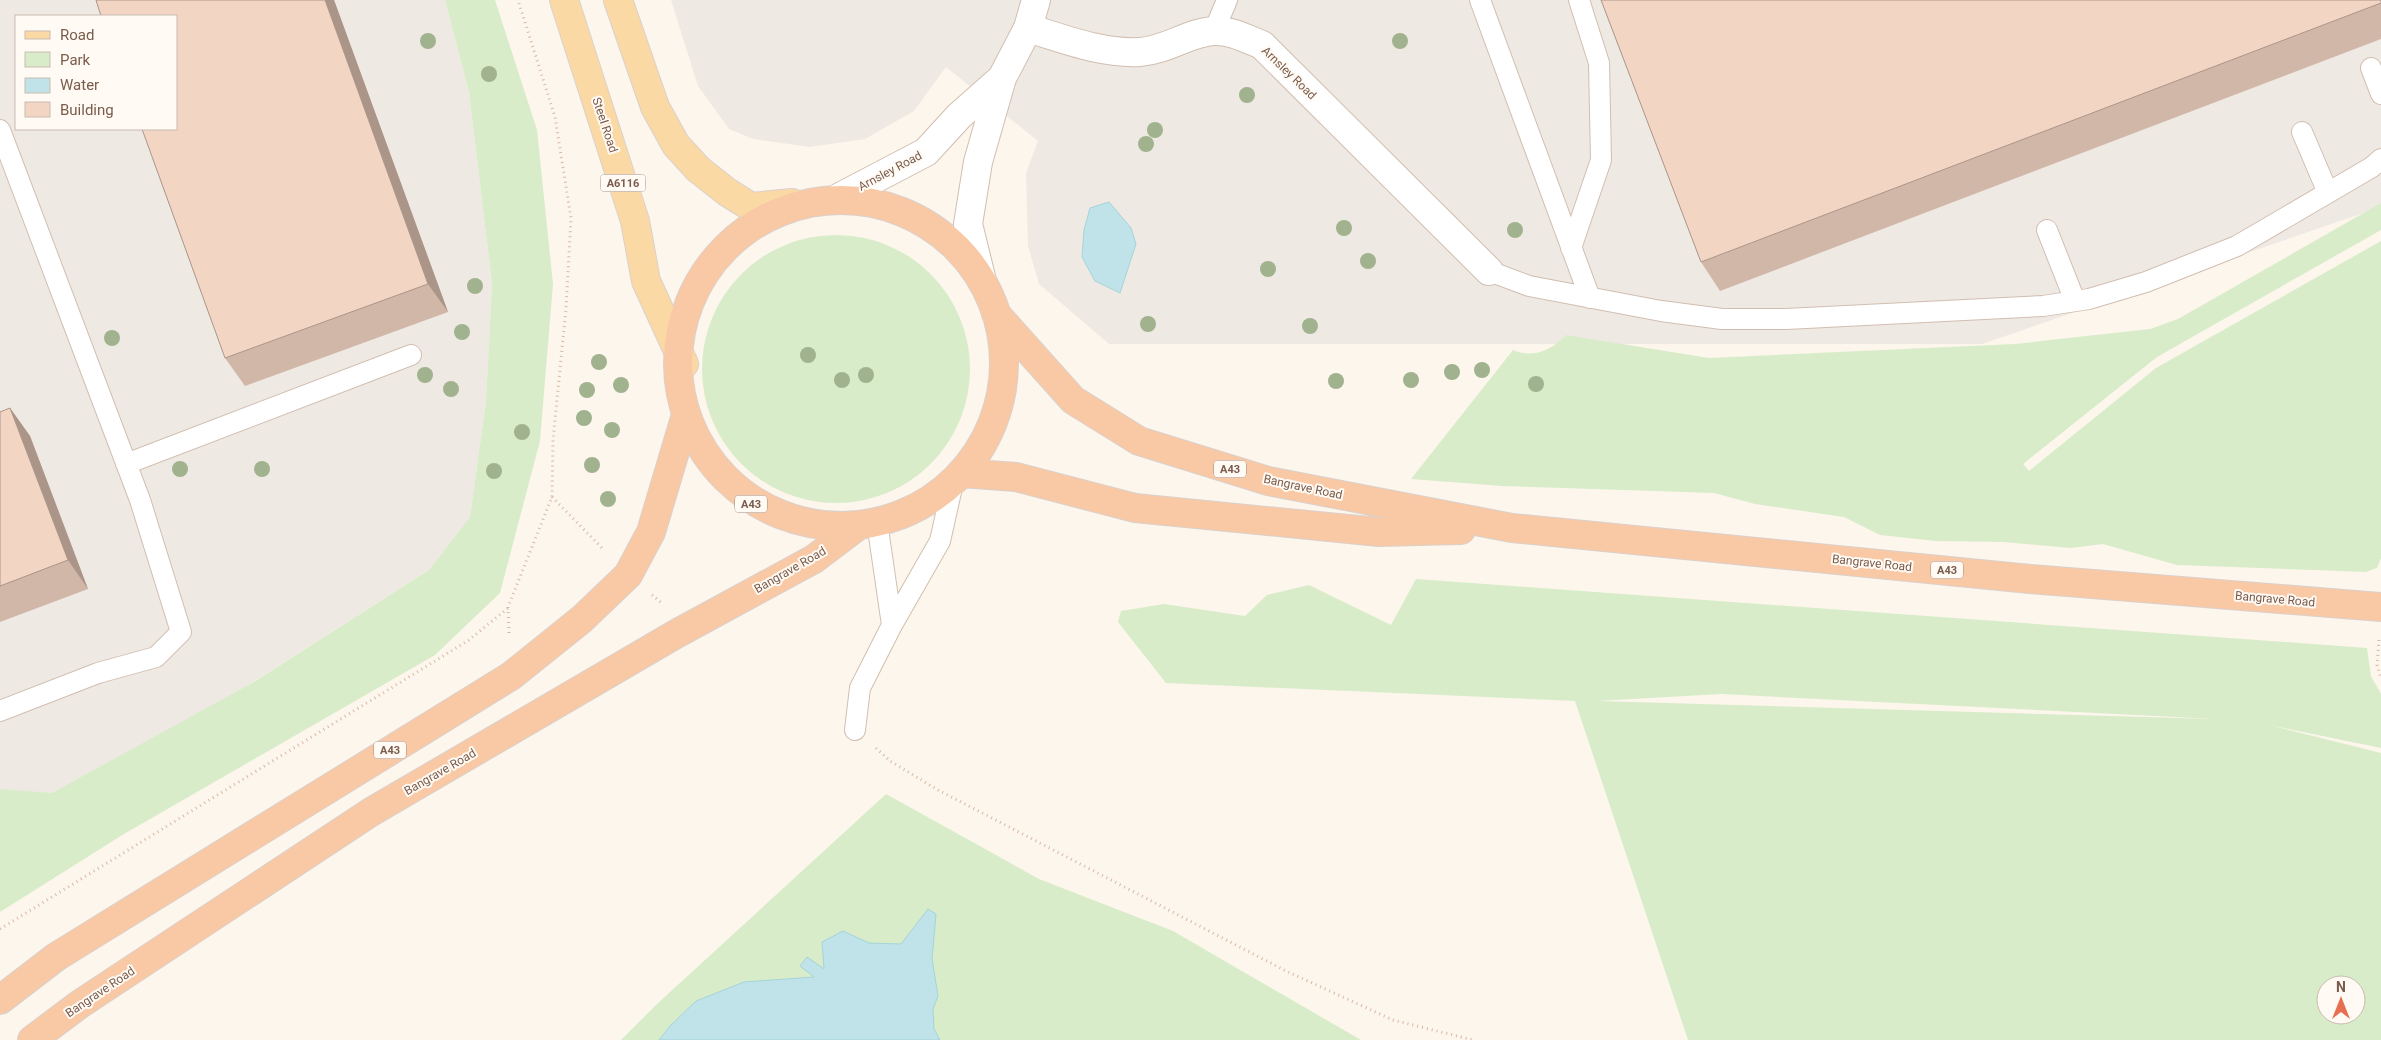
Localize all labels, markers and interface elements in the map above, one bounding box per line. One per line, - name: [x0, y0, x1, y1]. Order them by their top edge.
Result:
- legend: [15, 15, 178, 130]
- text: Road: [60, 26, 94, 44]
- street label: Arnsley Road: [1259, 44, 1319, 102]
- text: Park: [60, 51, 91, 69]
- text: Water: [60, 76, 99, 94]
- street label: Steel Road: [590, 96, 620, 154]
- text: Building: [60, 101, 114, 119]
- street label: Arnsley Road: [856, 148, 924, 194]
- road number: A6116: [600, 174, 646, 192]
- road number: A43: [1214, 460, 1246, 478]
- street label: Bangrave Road: [1262, 472, 1344, 502]
- road number: A43: [735, 496, 767, 512]
- street label: Bangrave Road: [752, 544, 828, 596]
- street label: Bangrave Road: [1831, 552, 1913, 574]
- road number: A43: [1931, 562, 1963, 578]
- street label: Bangrave Road: [2234, 589, 2316, 609]
- road number: A43: [374, 742, 406, 758]
- street label: Bangrave Road: [402, 746, 478, 798]
- street label: Bangrave Road: [63, 964, 137, 1020]
- north arrow: [2316, 975, 2366, 1025]
- text: N: [2336, 979, 2346, 995]

